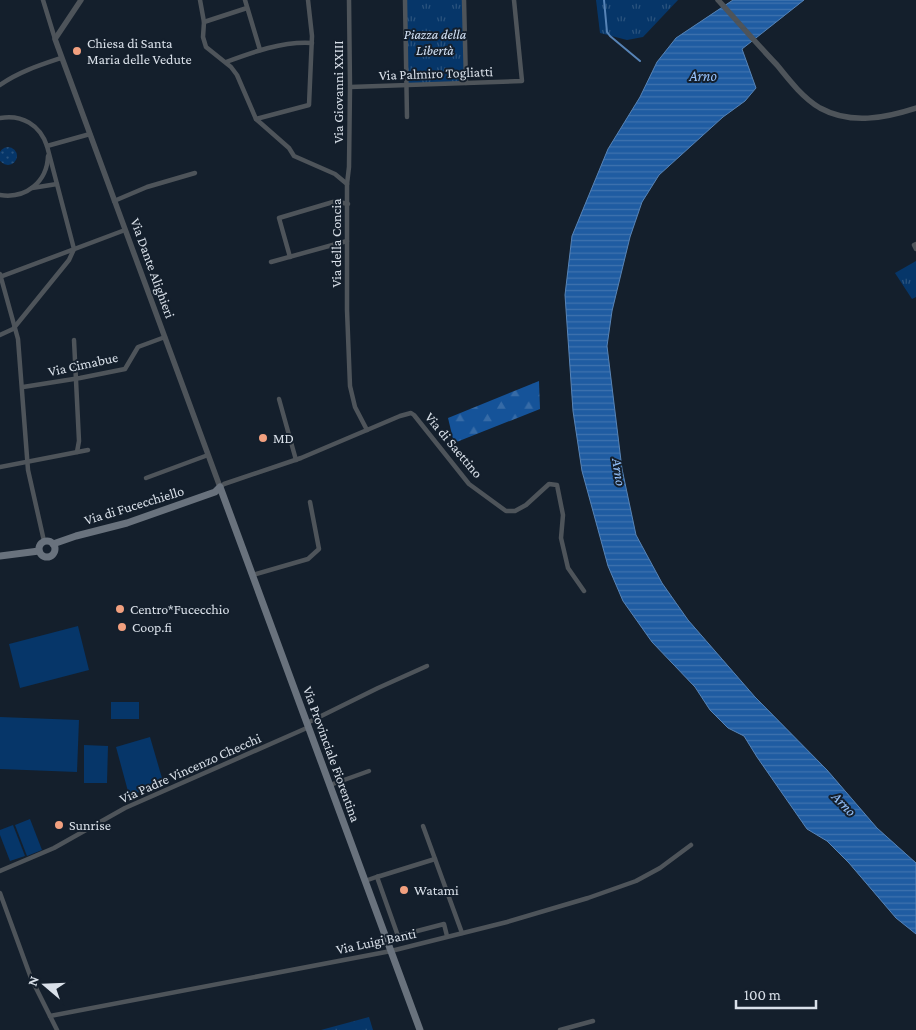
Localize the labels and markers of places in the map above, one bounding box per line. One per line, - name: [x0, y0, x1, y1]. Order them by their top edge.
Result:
- place label: Chiesa di Santa Maria delle Vedute: [87, 35, 192, 67]
- marker: Chiesa di Santa Maria delle Vedute: [71, 45, 83, 57]
- place label: MD: [273, 430, 294, 446]
- marker: MD: [257, 432, 269, 444]
- place label: Centro*Fucecchio: [130, 601, 229, 617]
- marker: Centro*Fucecchio: [114, 603, 126, 615]
- place label: Coop.fi: [132, 619, 172, 635]
- marker: Coop.fi: [116, 621, 128, 633]
- place label: Sunrise: [69, 817, 111, 833]
- marker: Sunrise: [53, 819, 65, 831]
- place label: Watami: [414, 882, 459, 898]
- marker: Watami: [398, 884, 410, 896]

